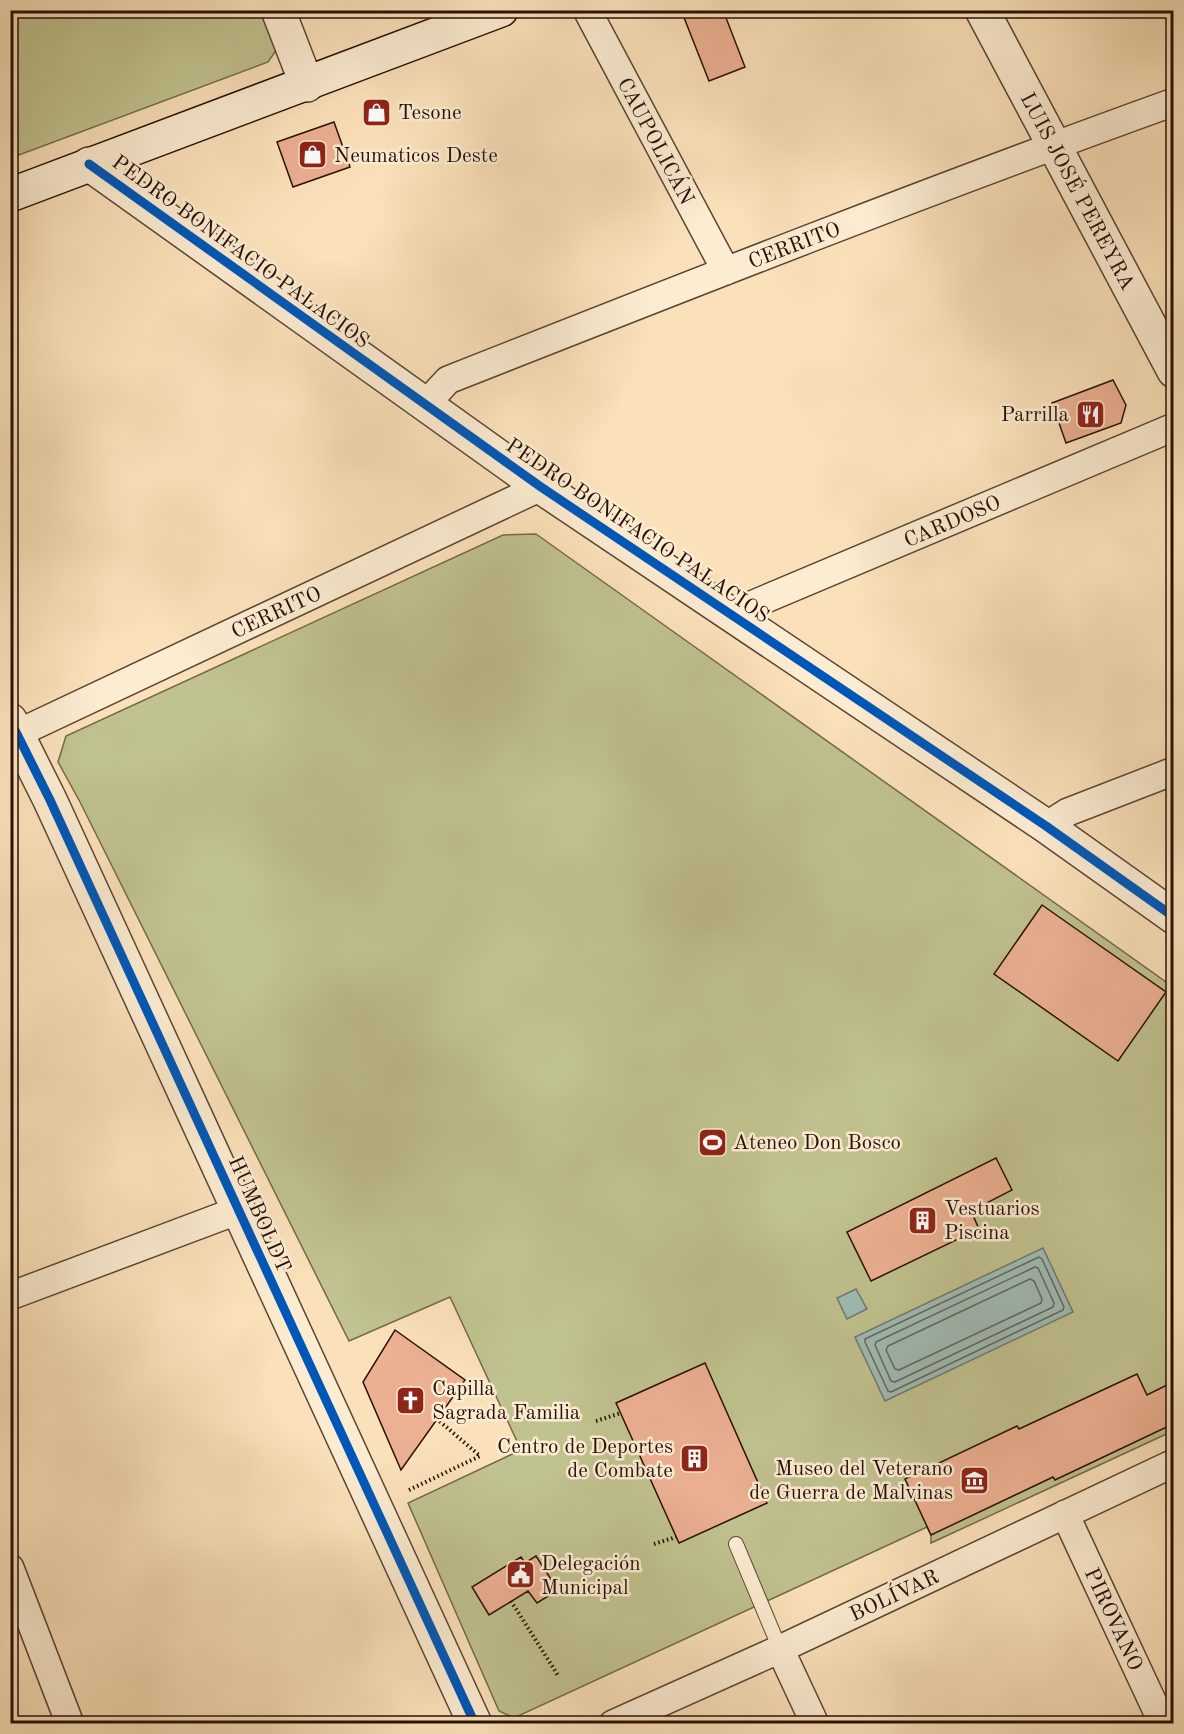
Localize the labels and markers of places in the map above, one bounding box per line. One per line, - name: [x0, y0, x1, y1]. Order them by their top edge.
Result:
- shop icon: Tesone: [361, 96, 393, 128]
- place label: Tesone: [398, 103, 462, 124]
- shop icon: Neumaticos Deste: [297, 139, 329, 171]
- place label: Neumaticos Deste: [334, 146, 498, 167]
- restaurant icon: Parrilla: [1074, 398, 1106, 430]
- place label: Parrilla: [1001, 405, 1069, 426]
- sports icon: Ateneo Don Bosco: [696, 1126, 728, 1158]
- place label: Ateneo Don Bosco: [733, 1133, 901, 1154]
- place label: Vestuarios Piscina: [944, 1199, 1040, 1244]
- building icon: Vestuarios Piscina: [907, 1204, 939, 1236]
- place label: Capilla Sagrada Familia: [432, 1379, 580, 1424]
- church icon: Capilla Sagrada Familia: [395, 1384, 427, 1416]
- place label: Centro de Deportes de Combate: [497, 1437, 673, 1482]
- building icon: Centro de Deportes de Combate: [678, 1442, 710, 1474]
- place label: Museo del Veterano de Guerra de Malvinas: [749, 1459, 953, 1504]
- museum icon: Museo del Veterano de Guerra de Malvinas: [958, 1464, 990, 1496]
- place label: Delegación Municipal: [541, 1554, 641, 1599]
- public building icon: Delegación Municipal: [504, 1559, 536, 1591]

